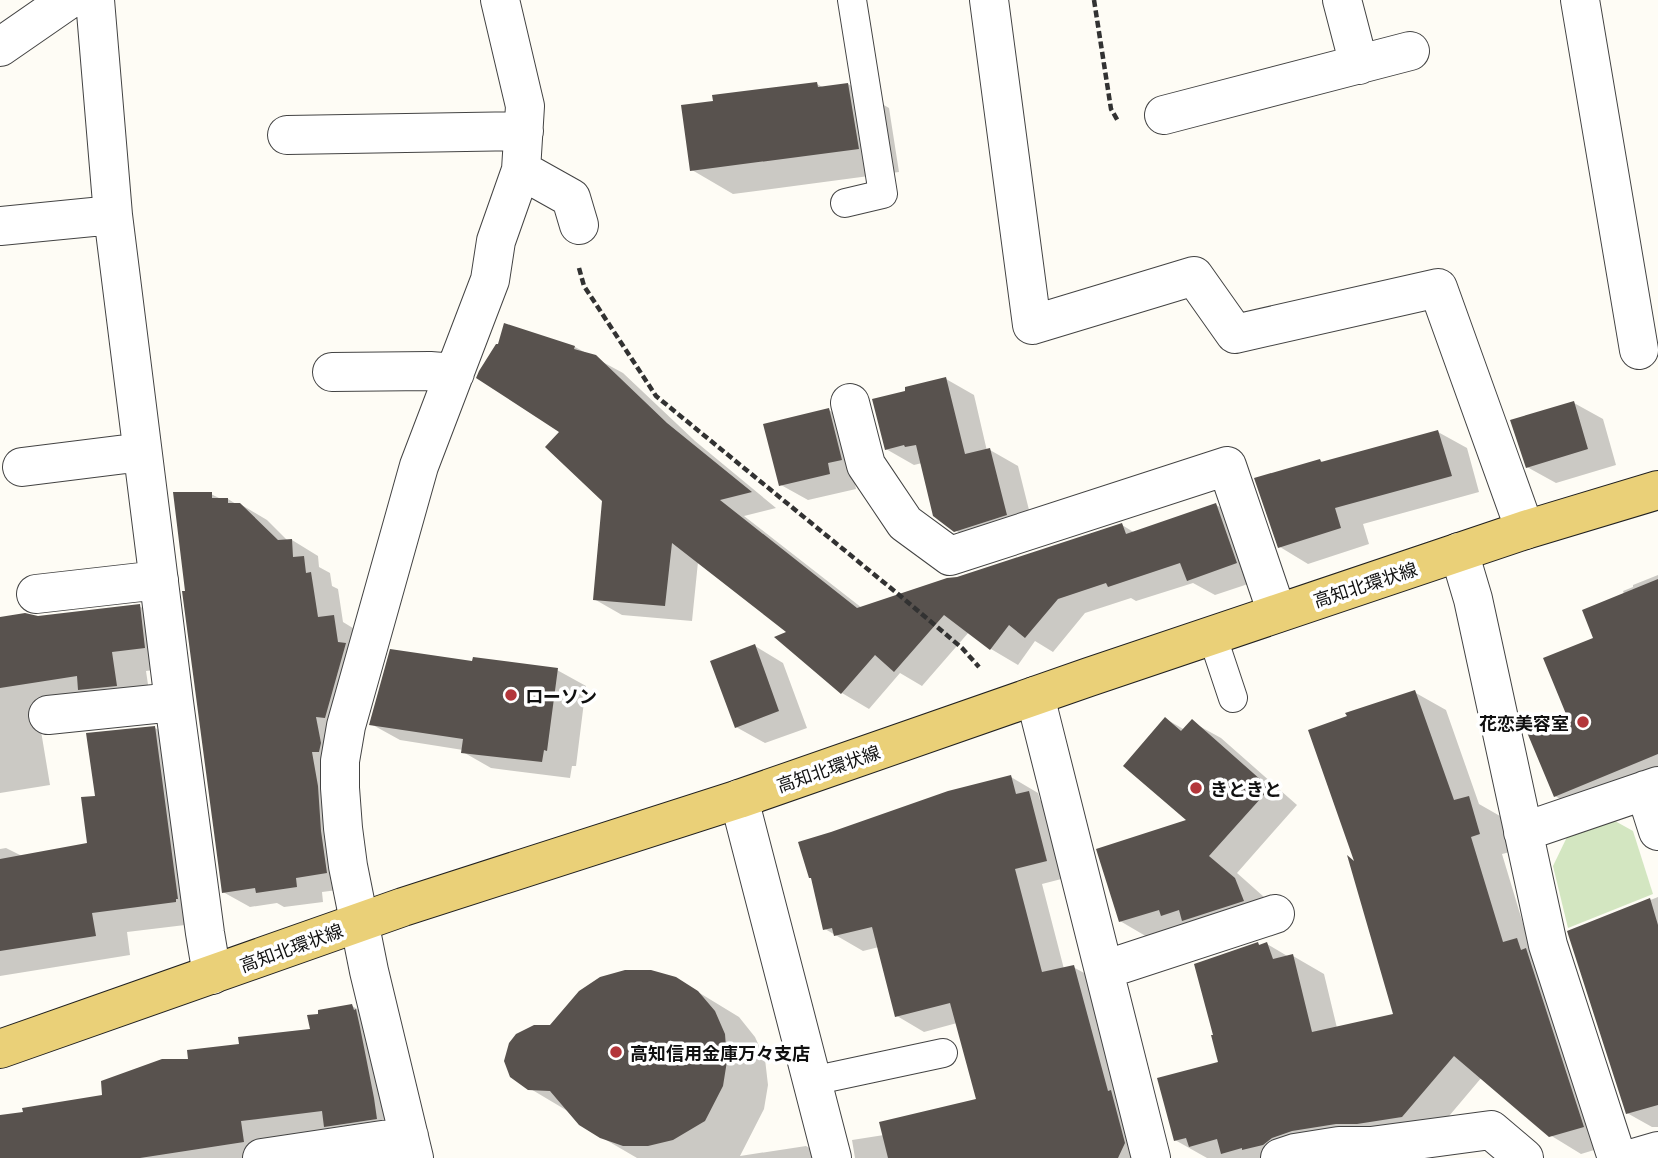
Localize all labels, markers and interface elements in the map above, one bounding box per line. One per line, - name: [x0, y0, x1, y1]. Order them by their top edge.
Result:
- street label: 高知北環状線: [1309, 554, 1421, 614]
- place label: ローソン: [525, 682, 597, 709]
- marker: ローソン: [503, 687, 519, 703]
- place label: 花恋美容室: [1479, 709, 1569, 736]
- marker: 花恋美容室: [1575, 714, 1591, 730]
- street label: 高知北環状線: [773, 738, 883, 798]
- place label: きときと: [1210, 775, 1282, 802]
- marker: きときと: [1188, 780, 1204, 796]
- street label: 高知北環状線: [236, 916, 346, 978]
- place label: 高知信用金庫万々支店: [630, 1039, 810, 1066]
- marker: 高知信用金庫万々支店: [608, 1044, 624, 1060]

